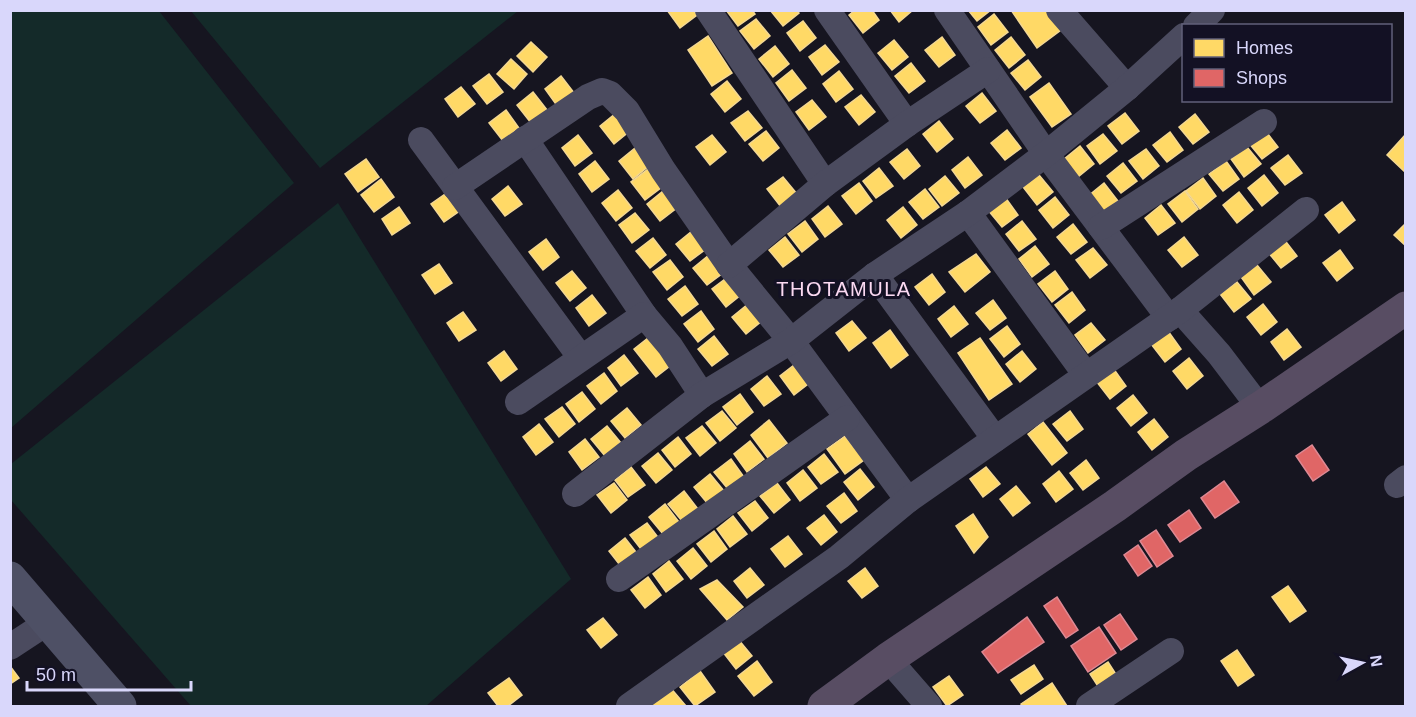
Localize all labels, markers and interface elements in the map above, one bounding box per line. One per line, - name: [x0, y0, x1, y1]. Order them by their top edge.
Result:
- legend: [1182, 24, 1392, 102]
- text: Homes: [1236, 38, 1293, 58]
- text: Shops: [1236, 68, 1287, 88]
- district label: THOTAMULA: [776, 278, 912, 300]
- north arrow: [1332, 633, 1392, 693]
- scale bar: [27, 654, 190, 692]
- text: N: [1367, 654, 1386, 668]
- text: 50 m: [36, 665, 76, 685]

